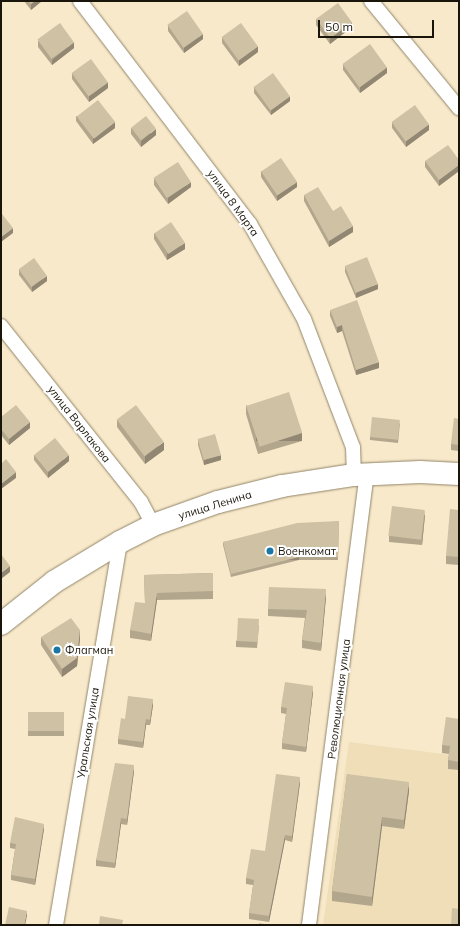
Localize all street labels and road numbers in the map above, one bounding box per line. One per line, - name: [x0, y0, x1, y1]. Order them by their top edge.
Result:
- street label: улица 8 Марта: [204, 167, 262, 239]
- street label: улица Варлакова: [45, 383, 113, 465]
- street label: улица Ленина: [177, 488, 253, 522]
- street label: Революционная улица: [325, 638, 353, 760]
- street label: Уральская улица: [74, 687, 102, 779]

